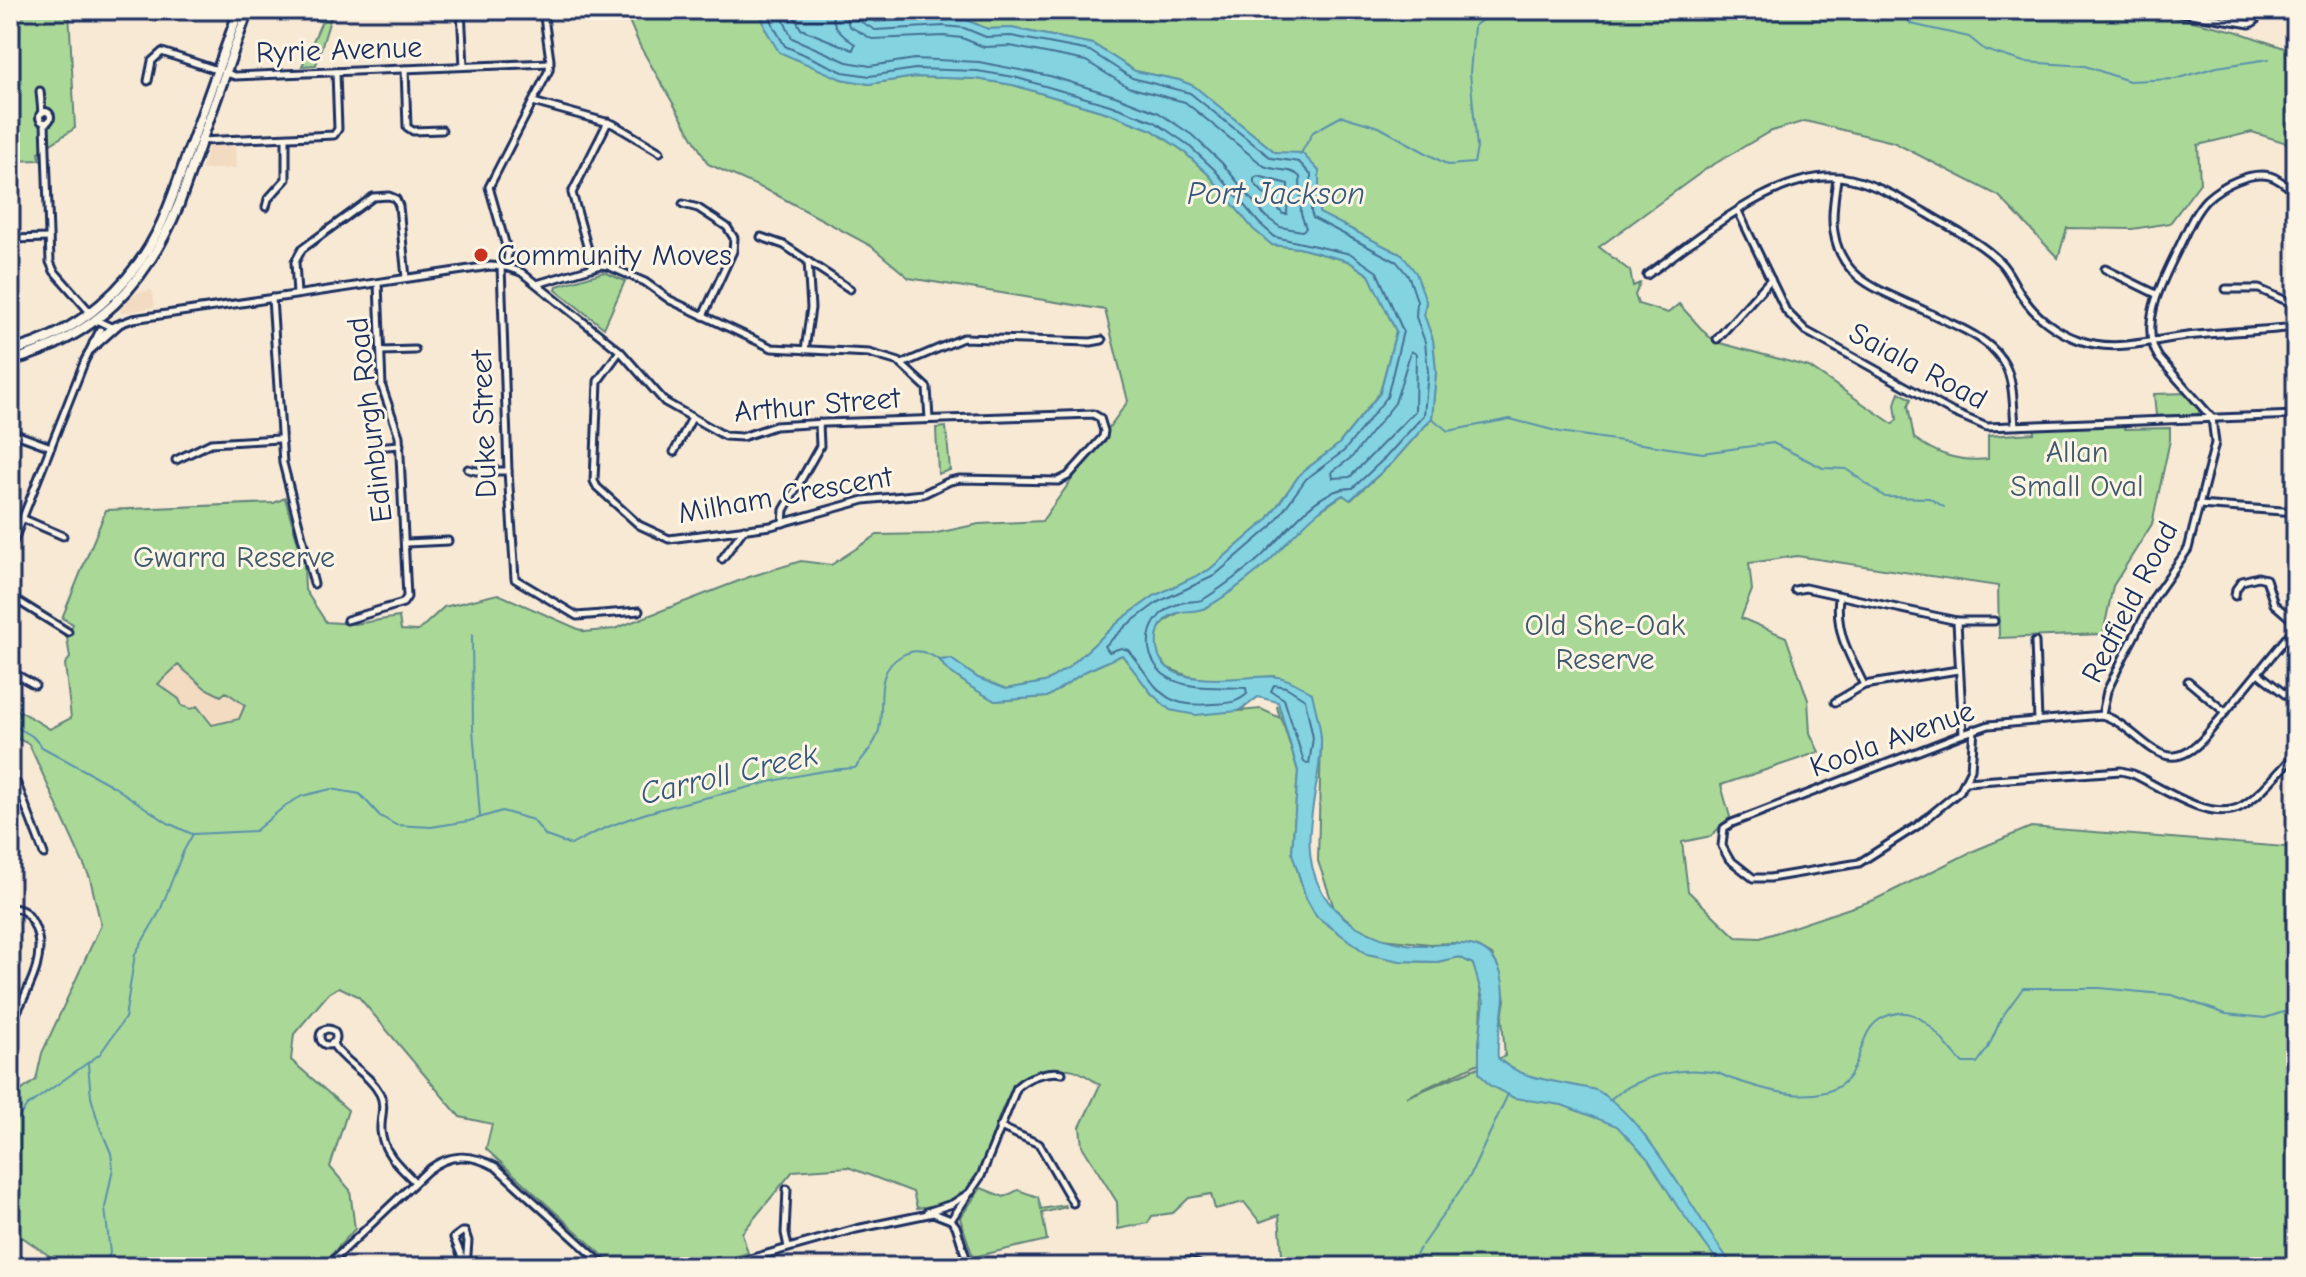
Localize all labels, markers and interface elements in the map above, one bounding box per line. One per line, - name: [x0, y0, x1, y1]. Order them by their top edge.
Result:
- street label: Ryrie Avenue: [255, 30, 423, 70]
- water label: Port Jackson: [1187, 175, 1365, 212]
- place label: Community Moves: [497, 238, 732, 273]
- marker: Community Moves: [472, 246, 490, 264]
- street label: Edinburgh Road: [340, 315, 400, 525]
- street label: Saiala Road: [1843, 315, 1993, 417]
- street label: Duke Street: [464, 348, 504, 499]
- street label: Arthur Street: [733, 380, 903, 430]
- park label: Allan Small Oval: [2010, 435, 2144, 504]
- street label: Milham Crescent: [675, 459, 896, 531]
- street label: Redfield Road: [2074, 516, 2186, 688]
- park label: Gwarra Reserve: [133, 540, 335, 575]
- park label: Old She-Oak Reserve: [1525, 608, 1686, 677]
- street label: Koola Avenue: [1805, 693, 1979, 785]
- water label: Carroll Creek: [637, 735, 822, 812]

